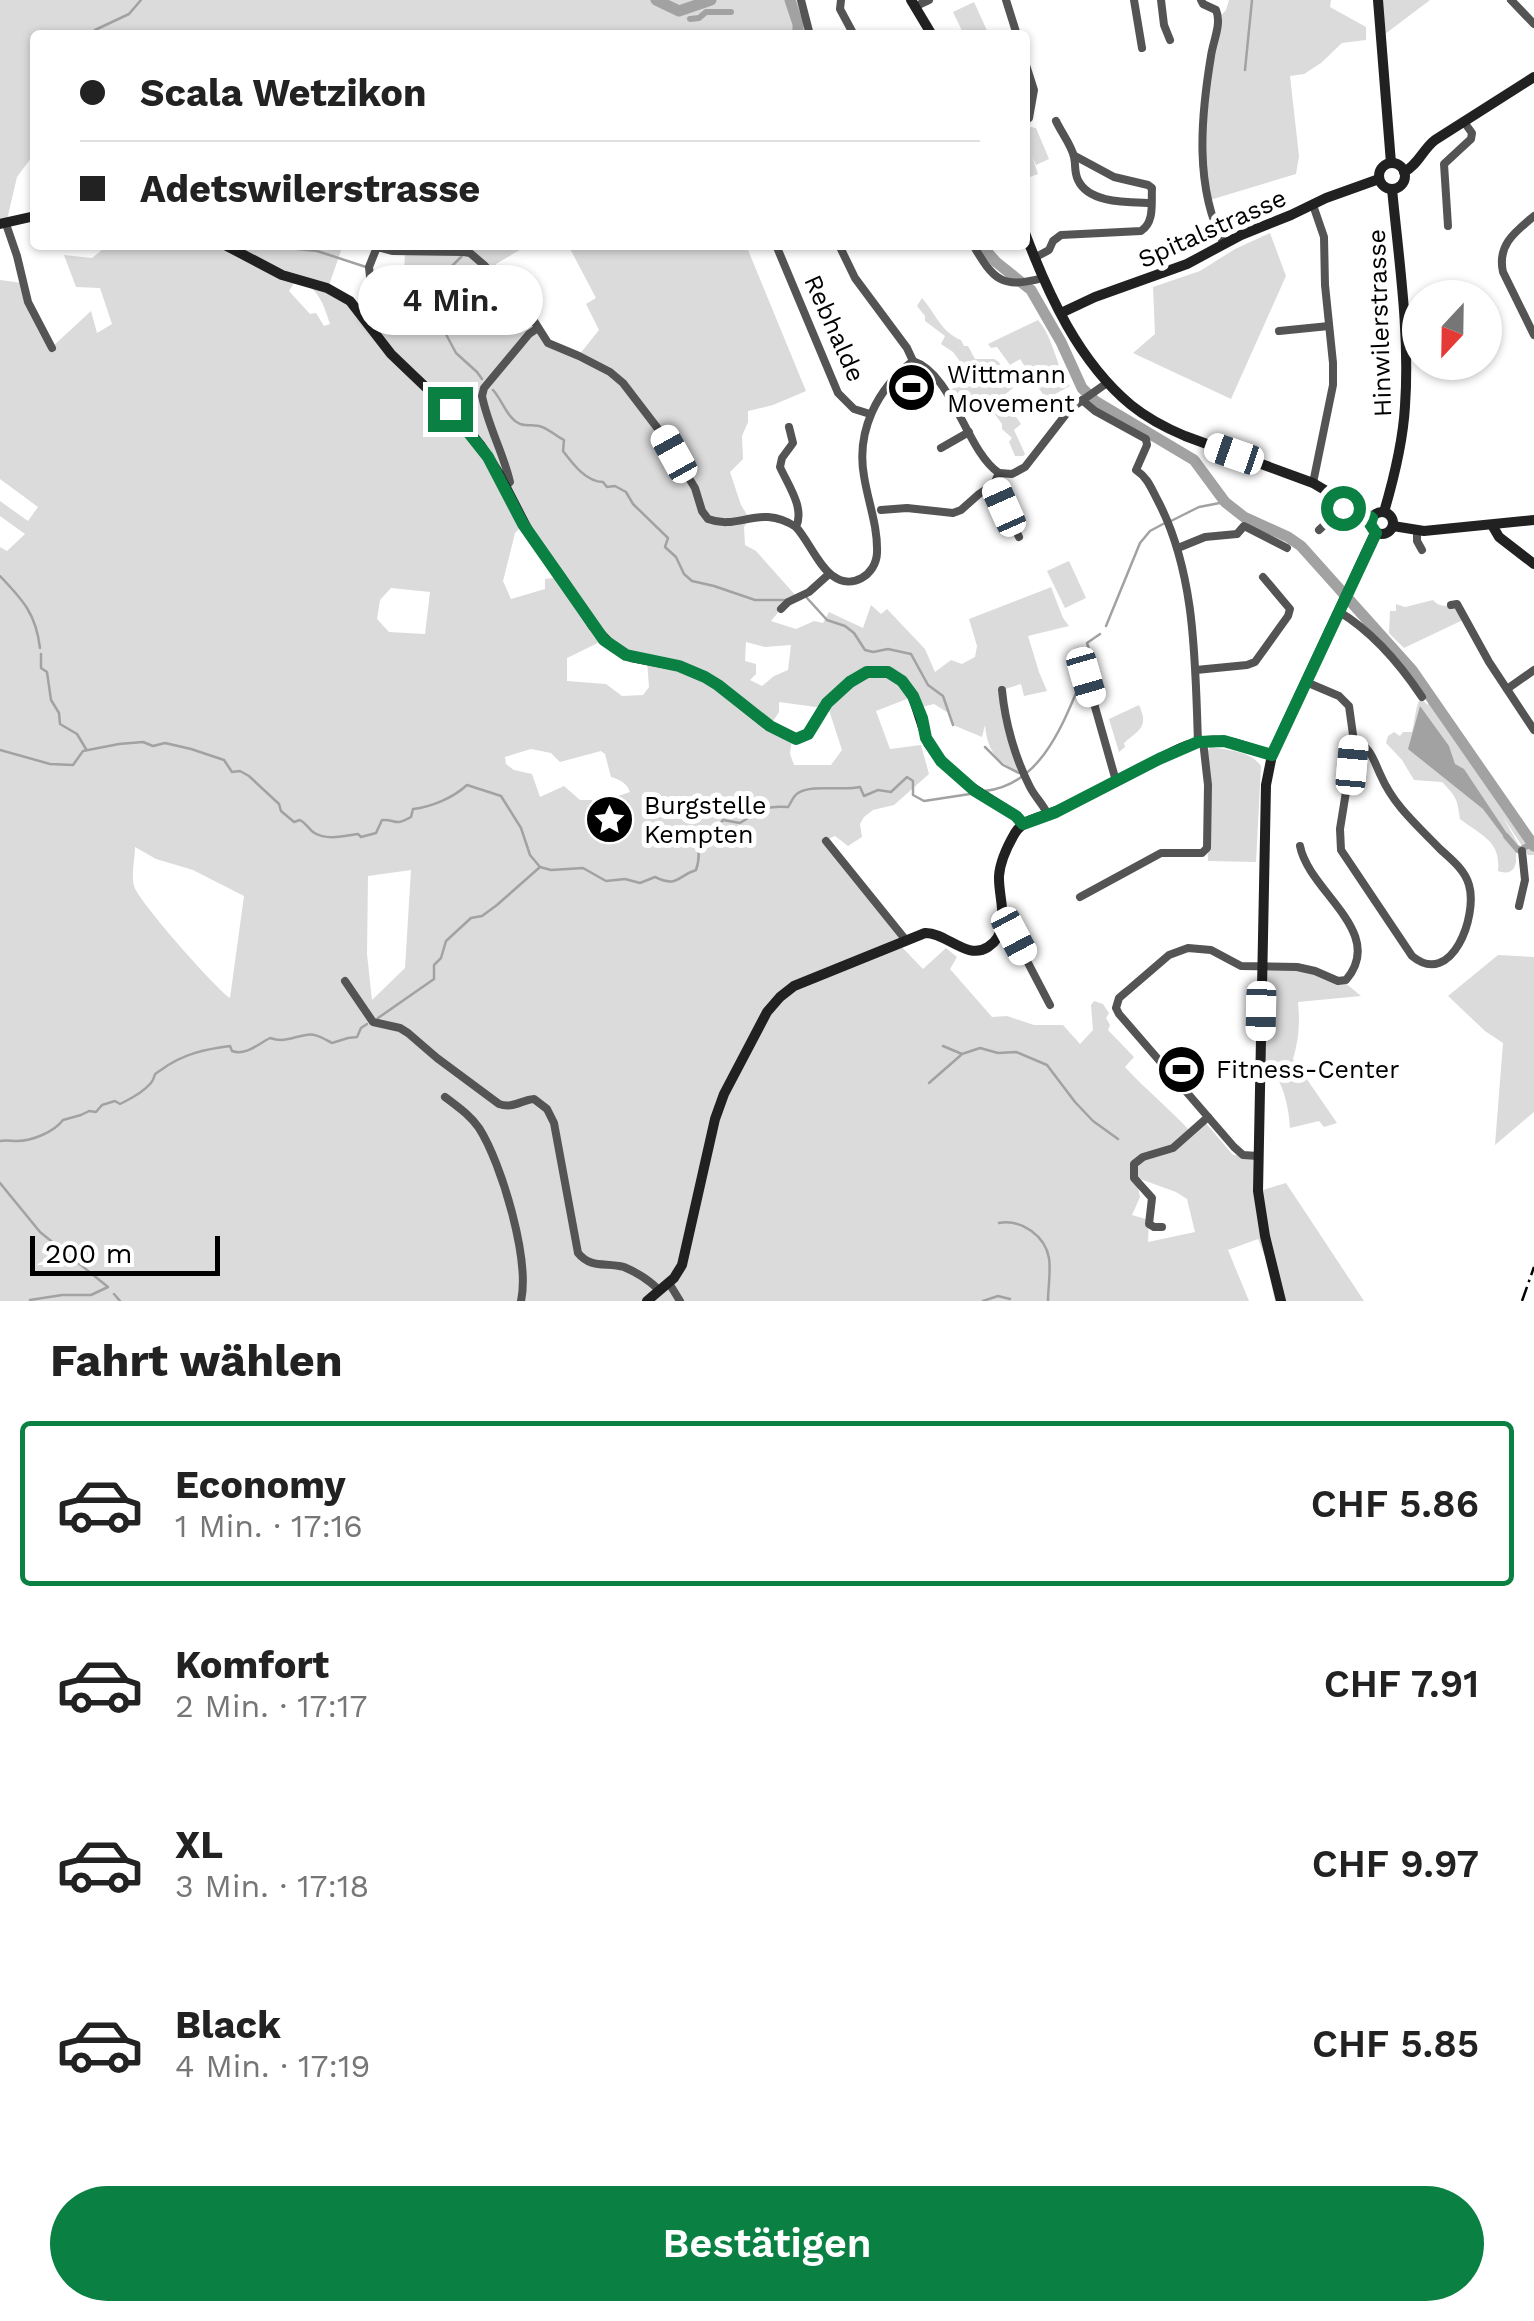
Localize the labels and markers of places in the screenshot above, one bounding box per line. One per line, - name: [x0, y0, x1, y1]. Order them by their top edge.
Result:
- place label: Wittmann Movement: [947, 360, 1075, 418]
- sports icon: Wittmann Movement: [886, 362, 938, 414]
- place label: Burgstelle Kempten: [644, 791, 766, 849]
- place icon: Burgstelle Kempten: [583, 793, 635, 845]
- sports icon: Fitness-Center: [1155, 1043, 1207, 1095]
- place label: Fitness-Center: [1216, 1055, 1399, 1084]

